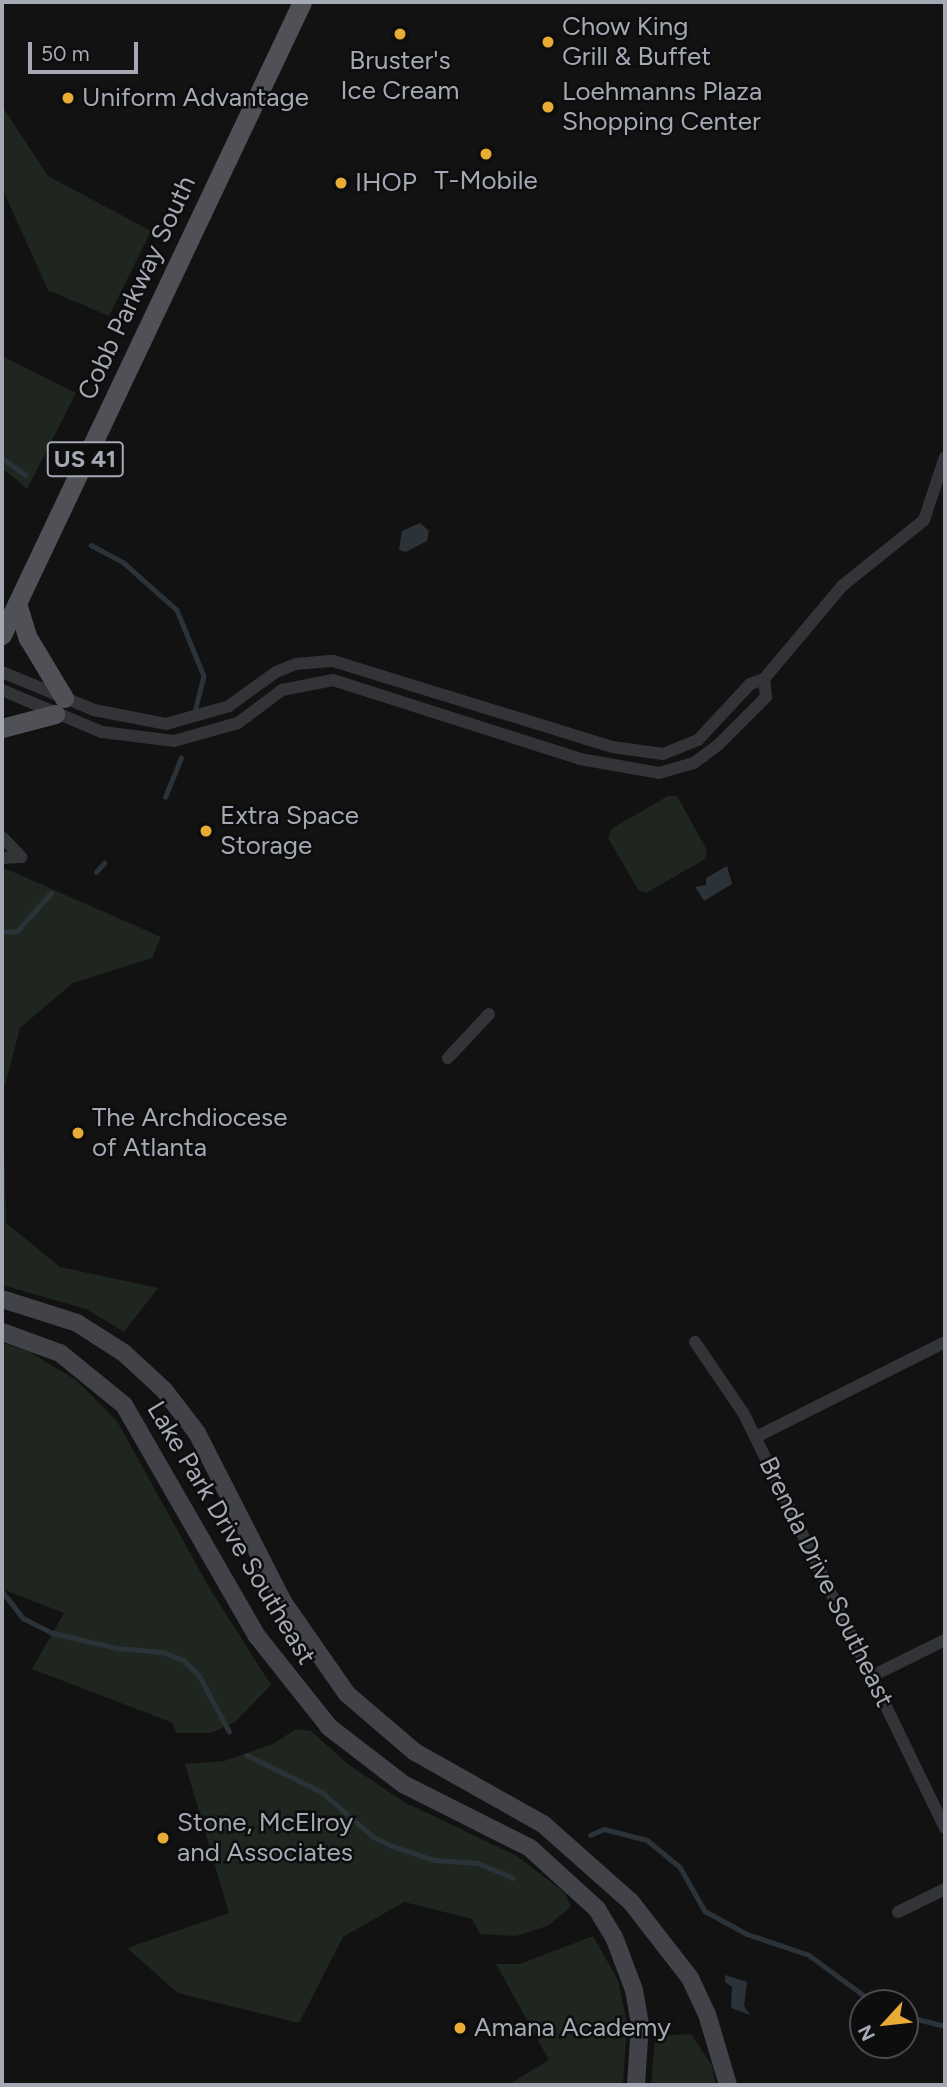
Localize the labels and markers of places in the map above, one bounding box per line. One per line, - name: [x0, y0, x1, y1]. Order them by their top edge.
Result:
- place label: Chow King Grill & Buffet: [562, 11, 711, 72]
- marker: Bruster's Ice Cream: [392, 26, 408, 42]
- marker: Chow King Grill & Buffet: [540, 34, 556, 50]
- place label: Bruster's Ice Cream: [341, 45, 459, 106]
- place label: Loehmanns Plaza Shopping Center: [562, 76, 762, 138]
- place label: Uniform Advantage: [82, 82, 309, 114]
- marker: Uniform Advantage: [60, 90, 76, 106]
- marker: Loehmanns Plaza Shopping Center: [540, 99, 556, 115]
- marker: T-Mobile: [478, 146, 494, 162]
- place label: T-Mobile: [434, 165, 538, 197]
- place label: IHOP: [355, 167, 417, 199]
- marker: IHOP: [333, 175, 349, 191]
- place label: Extra Space Storage: [220, 800, 359, 862]
- marker: Extra Space Storage: [198, 823, 214, 839]
- place label: The Archdiocese of Atlanta: [92, 1102, 287, 1164]
- marker: The Archdiocese of Atlanta: [70, 1125, 86, 1141]
- place label: Stone, McElroy and Associates: [177, 1807, 353, 1868]
- marker: Stone, McElroy and Associates: [155, 1830, 171, 1846]
- place label: Amana Academy: [474, 2012, 671, 2044]
- marker: Amana Academy: [452, 2020, 468, 2036]

